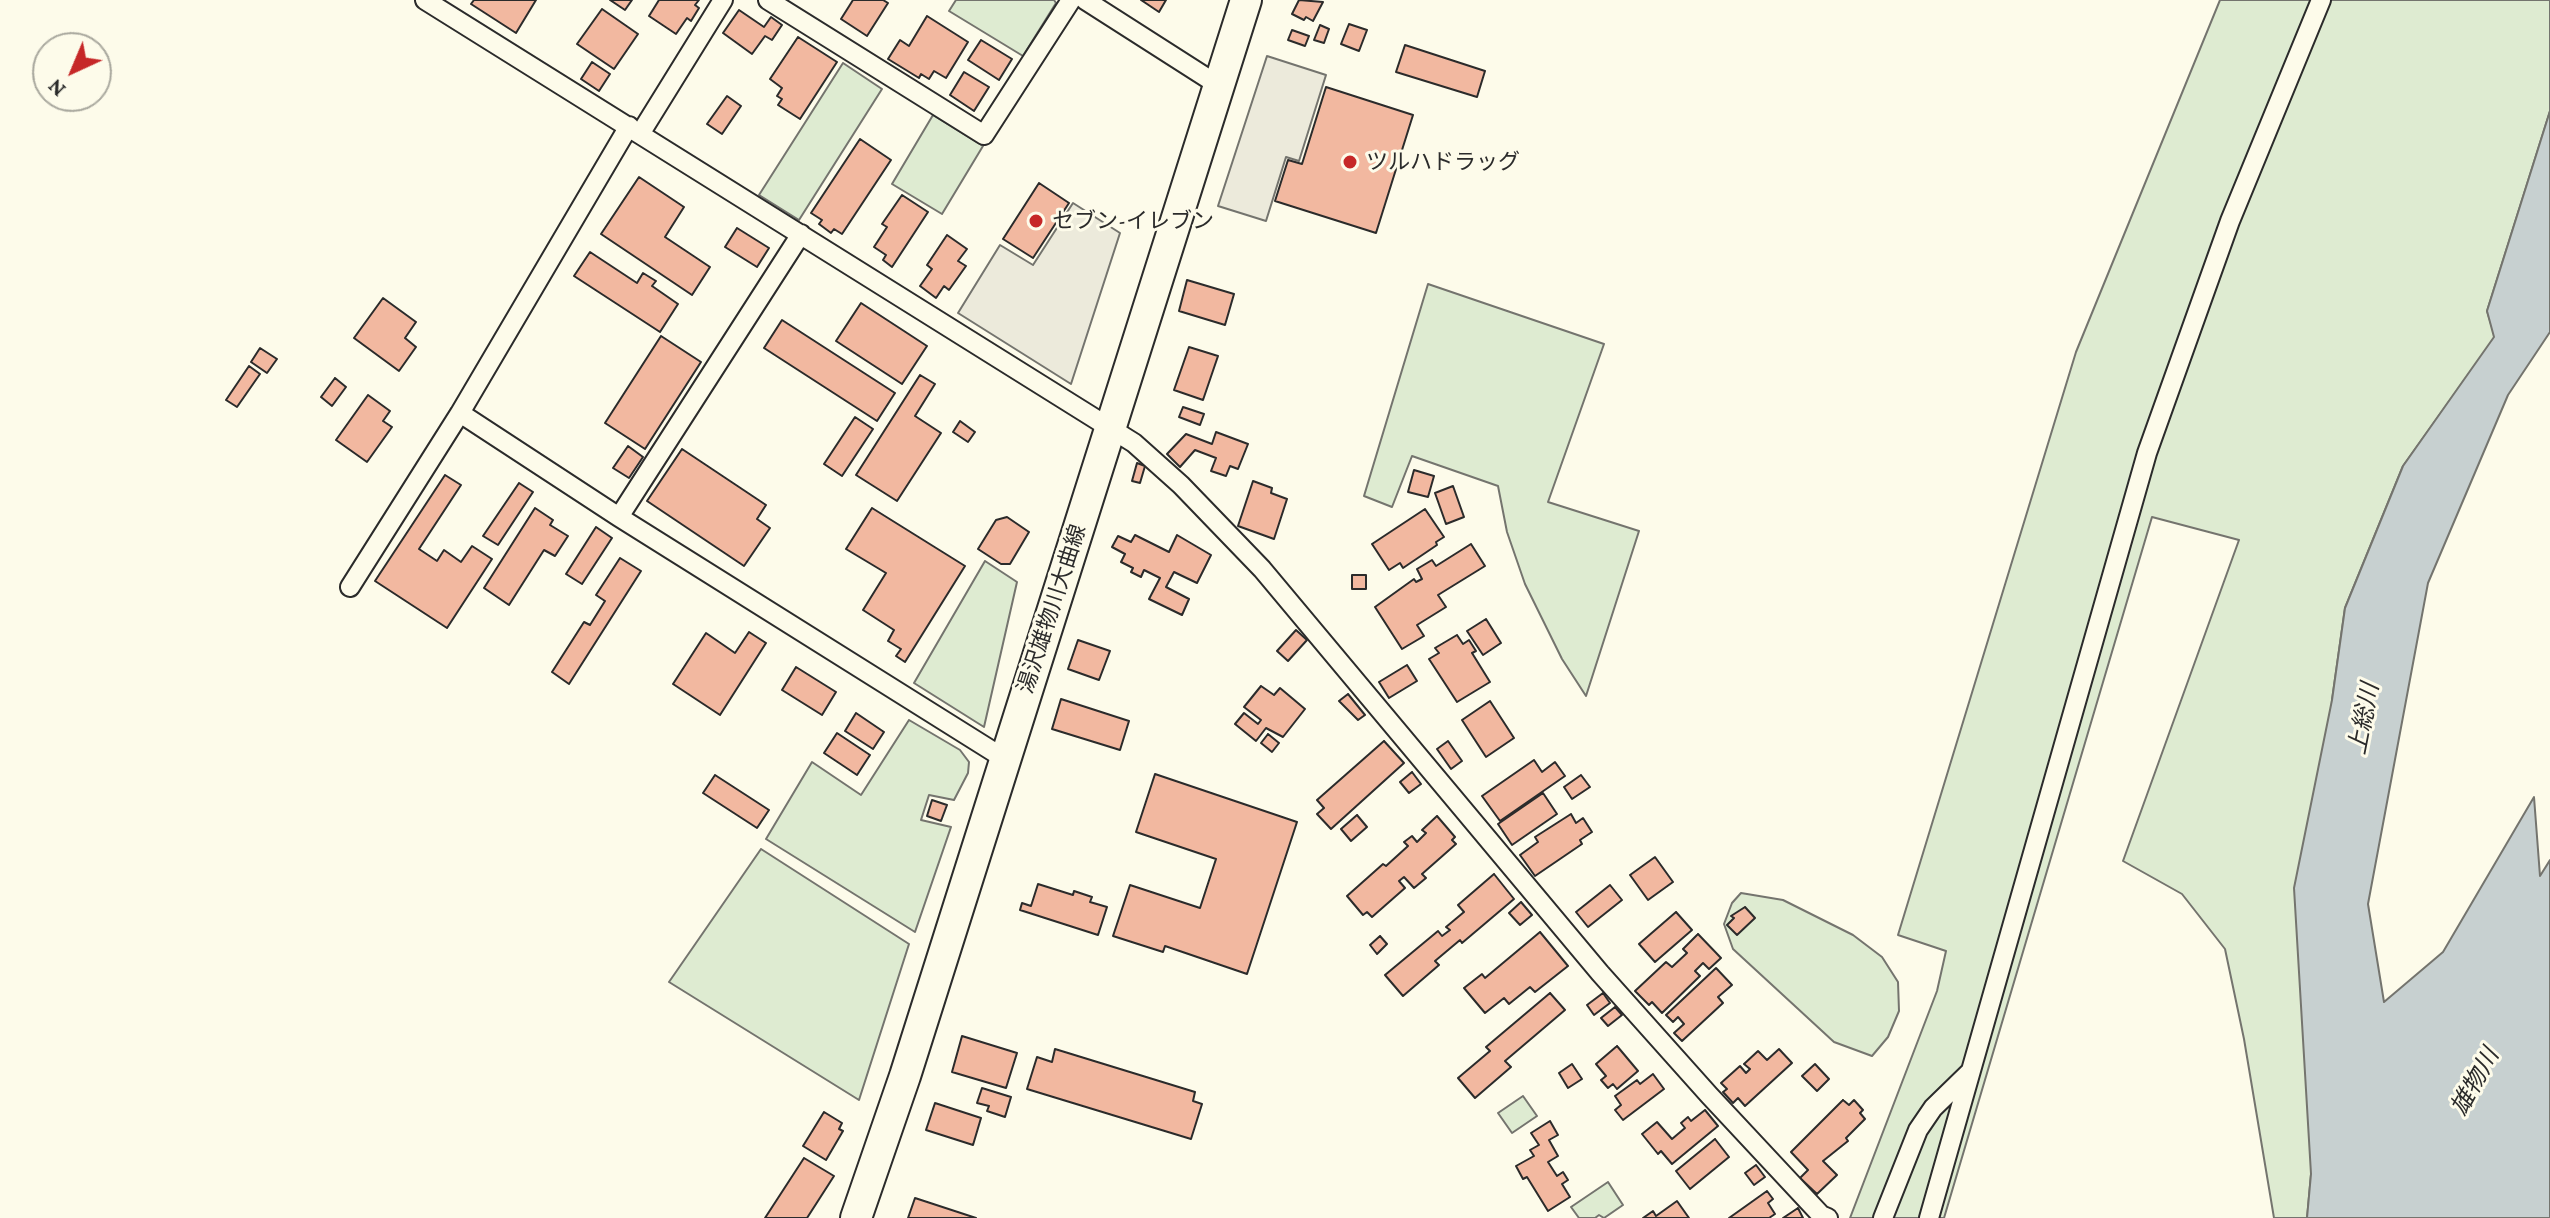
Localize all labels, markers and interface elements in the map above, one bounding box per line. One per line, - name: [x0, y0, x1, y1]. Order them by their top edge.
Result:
- north arrow: [32, 32, 112, 112]
- text: N: [42, 74, 70, 102]
- place label: ツルハドラッグ: [1366, 149, 1520, 175]
- marker: ツルハドラッグ: [1341, 153, 1359, 171]
- place label: セブン-イレブン: [1052, 208, 1214, 234]
- marker: セブン-イレブン: [1027, 212, 1045, 230]
- street label: 湯沢雄物川大曲線: [1012, 521, 1092, 697]
- water label: 上総川: [2343, 681, 2385, 757]
- water label: 雄物川: [2445, 1044, 2505, 1120]

